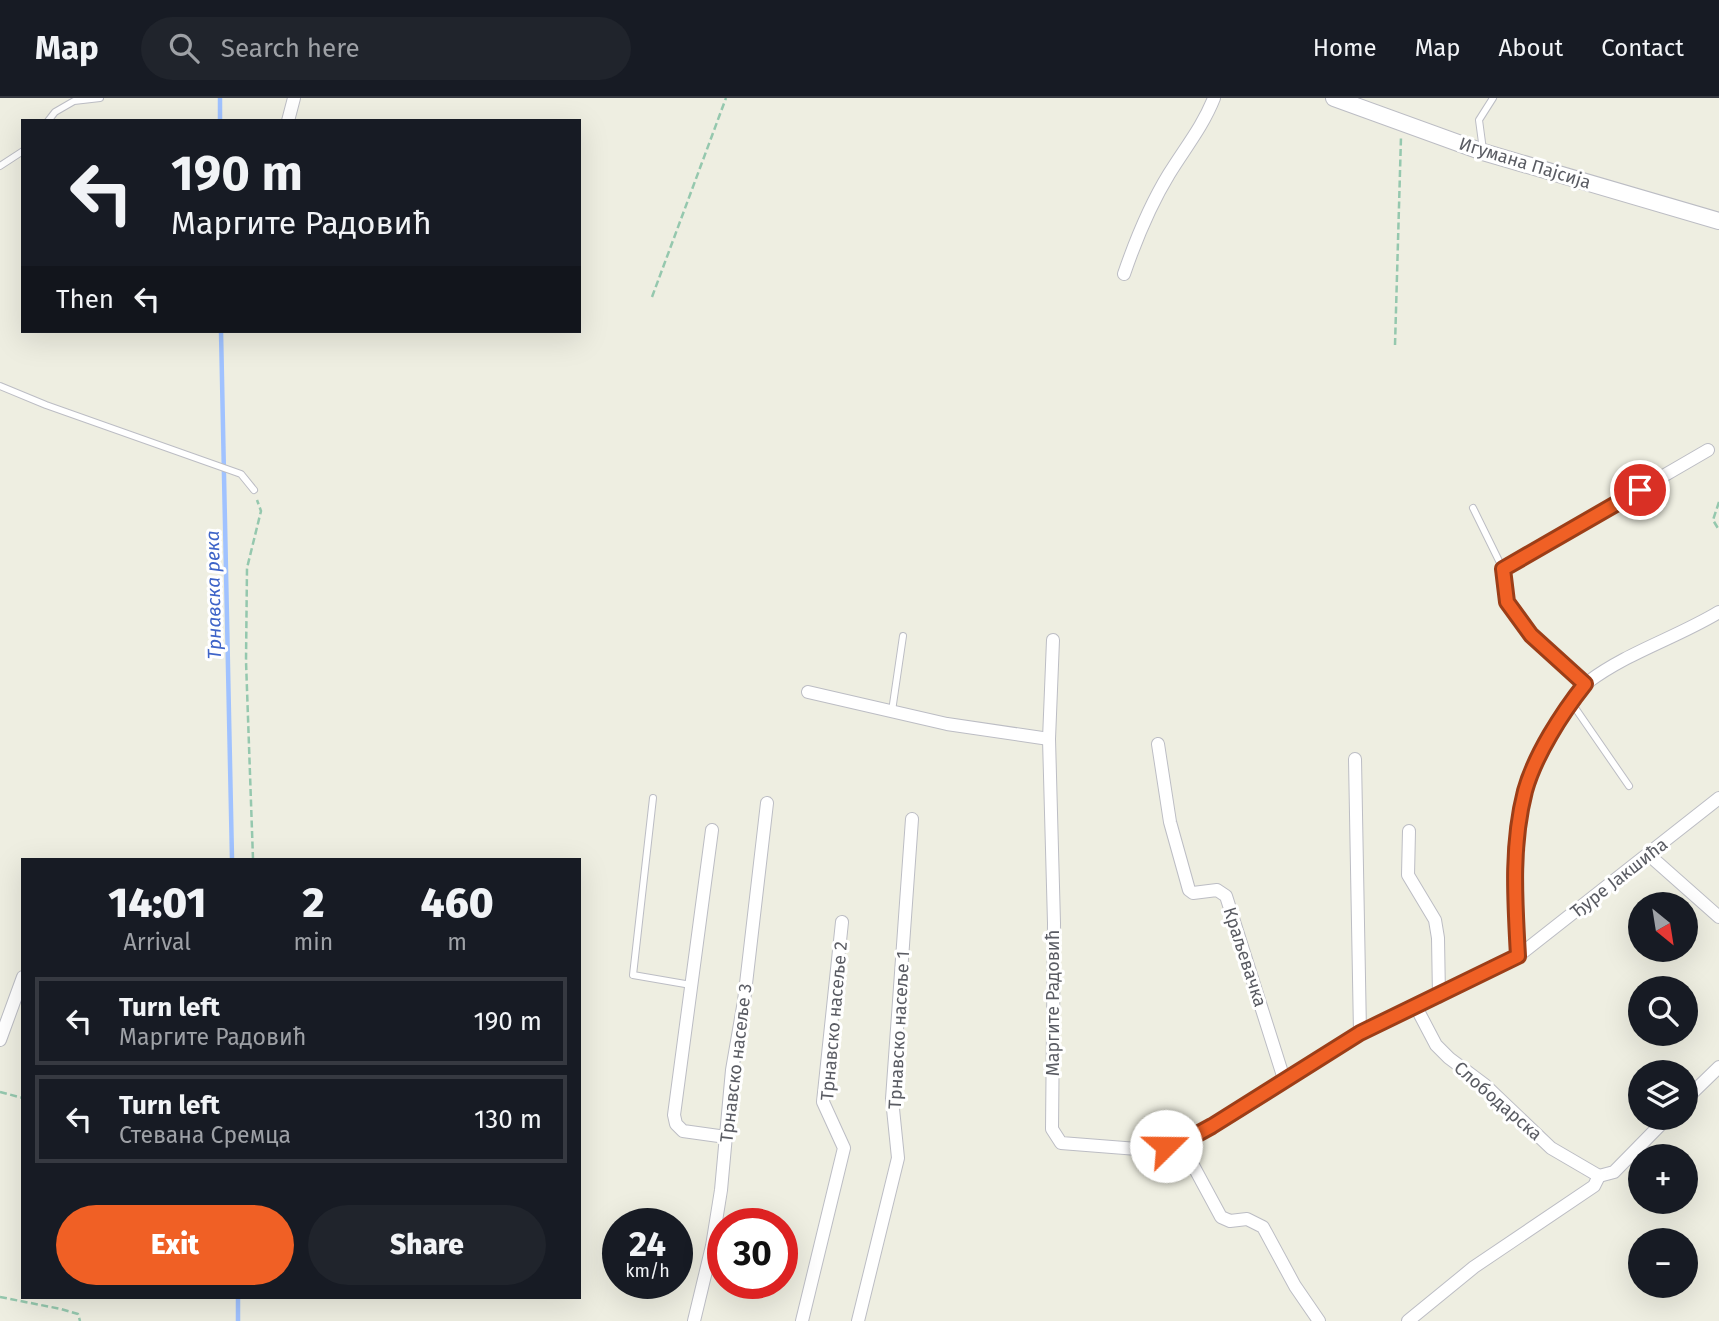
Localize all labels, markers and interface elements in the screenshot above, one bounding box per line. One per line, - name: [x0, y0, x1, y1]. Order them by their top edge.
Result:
- search box: [141, 17, 631, 80]
- text: Map: [35, 28, 99, 68]
- icon: search: [165, 29, 203, 67]
- text: Search here: [221, 33, 360, 64]
- text: Home: [1313, 34, 1377, 62]
- text: Map: [1415, 34, 1461, 62]
- text: About: [1499, 34, 1563, 62]
- text: Contact: [1601, 34, 1684, 62]
- street label: Игумана Пајсија: [1456, 132, 1594, 194]
- text: 190 m: [171, 144, 303, 203]
- icon: left: [56, 147, 147, 238]
- text: Маргите Радовић: [171, 204, 432, 242]
- icon: left: [128, 280, 166, 318]
- text: Then: [56, 284, 114, 315]
- pin: [1610, 460, 1670, 520]
- icon: arrive: [1621, 471, 1659, 509]
- water label: Трнавска река: [201, 530, 226, 660]
- street label: Ђуре Јакшића: [1566, 833, 1672, 923]
- text: 14:01: [108, 878, 206, 928]
- text: 2: [302, 878, 324, 928]
- text: 460: [421, 878, 494, 928]
- north arrow: [1628, 892, 1698, 962]
- map controls: [1628, 892, 1698, 1298]
- street label: Краљевачка: [1219, 904, 1271, 1010]
- text: Arrival: [124, 928, 191, 956]
- text: min: [294, 928, 333, 956]
- text: m: [447, 928, 467, 956]
- street label: Маргите Радовић: [1042, 930, 1064, 1076]
- street label: Трнавско насеље 2: [816, 940, 852, 1102]
- street label: Трнавско насеље 1: [884, 950, 914, 1110]
- button: search: [1628, 976, 1698, 1046]
- street label: Трнавско насеље 3: [715, 982, 757, 1144]
- text: Turn left: [119, 992, 220, 1023]
- icon: left: [60, 1002, 98, 1040]
- text: 190 m: [473, 1006, 542, 1037]
- text: Маргите Радовић: [119, 1023, 306, 1051]
- street label: Слободарска: [1449, 1057, 1547, 1145]
- button: layers: [1628, 1060, 1698, 1130]
- text: Turn left: [119, 1090, 220, 1121]
- icon: left: [60, 1100, 98, 1138]
- text: 130 m: [474, 1104, 542, 1135]
- position arrow: [1129, 1109, 1203, 1183]
- text: Стевана Сремца: [119, 1121, 291, 1149]
- button: +: [1628, 1144, 1698, 1214]
- button: Exit: [56, 1205, 294, 1285]
- button: Share: [308, 1205, 546, 1285]
- speed limit sign: 30: [707, 1208, 798, 1299]
- text: 24: [629, 1223, 666, 1265]
- button: −: [1628, 1228, 1698, 1298]
- text: km/h: [625, 1260, 670, 1282]

